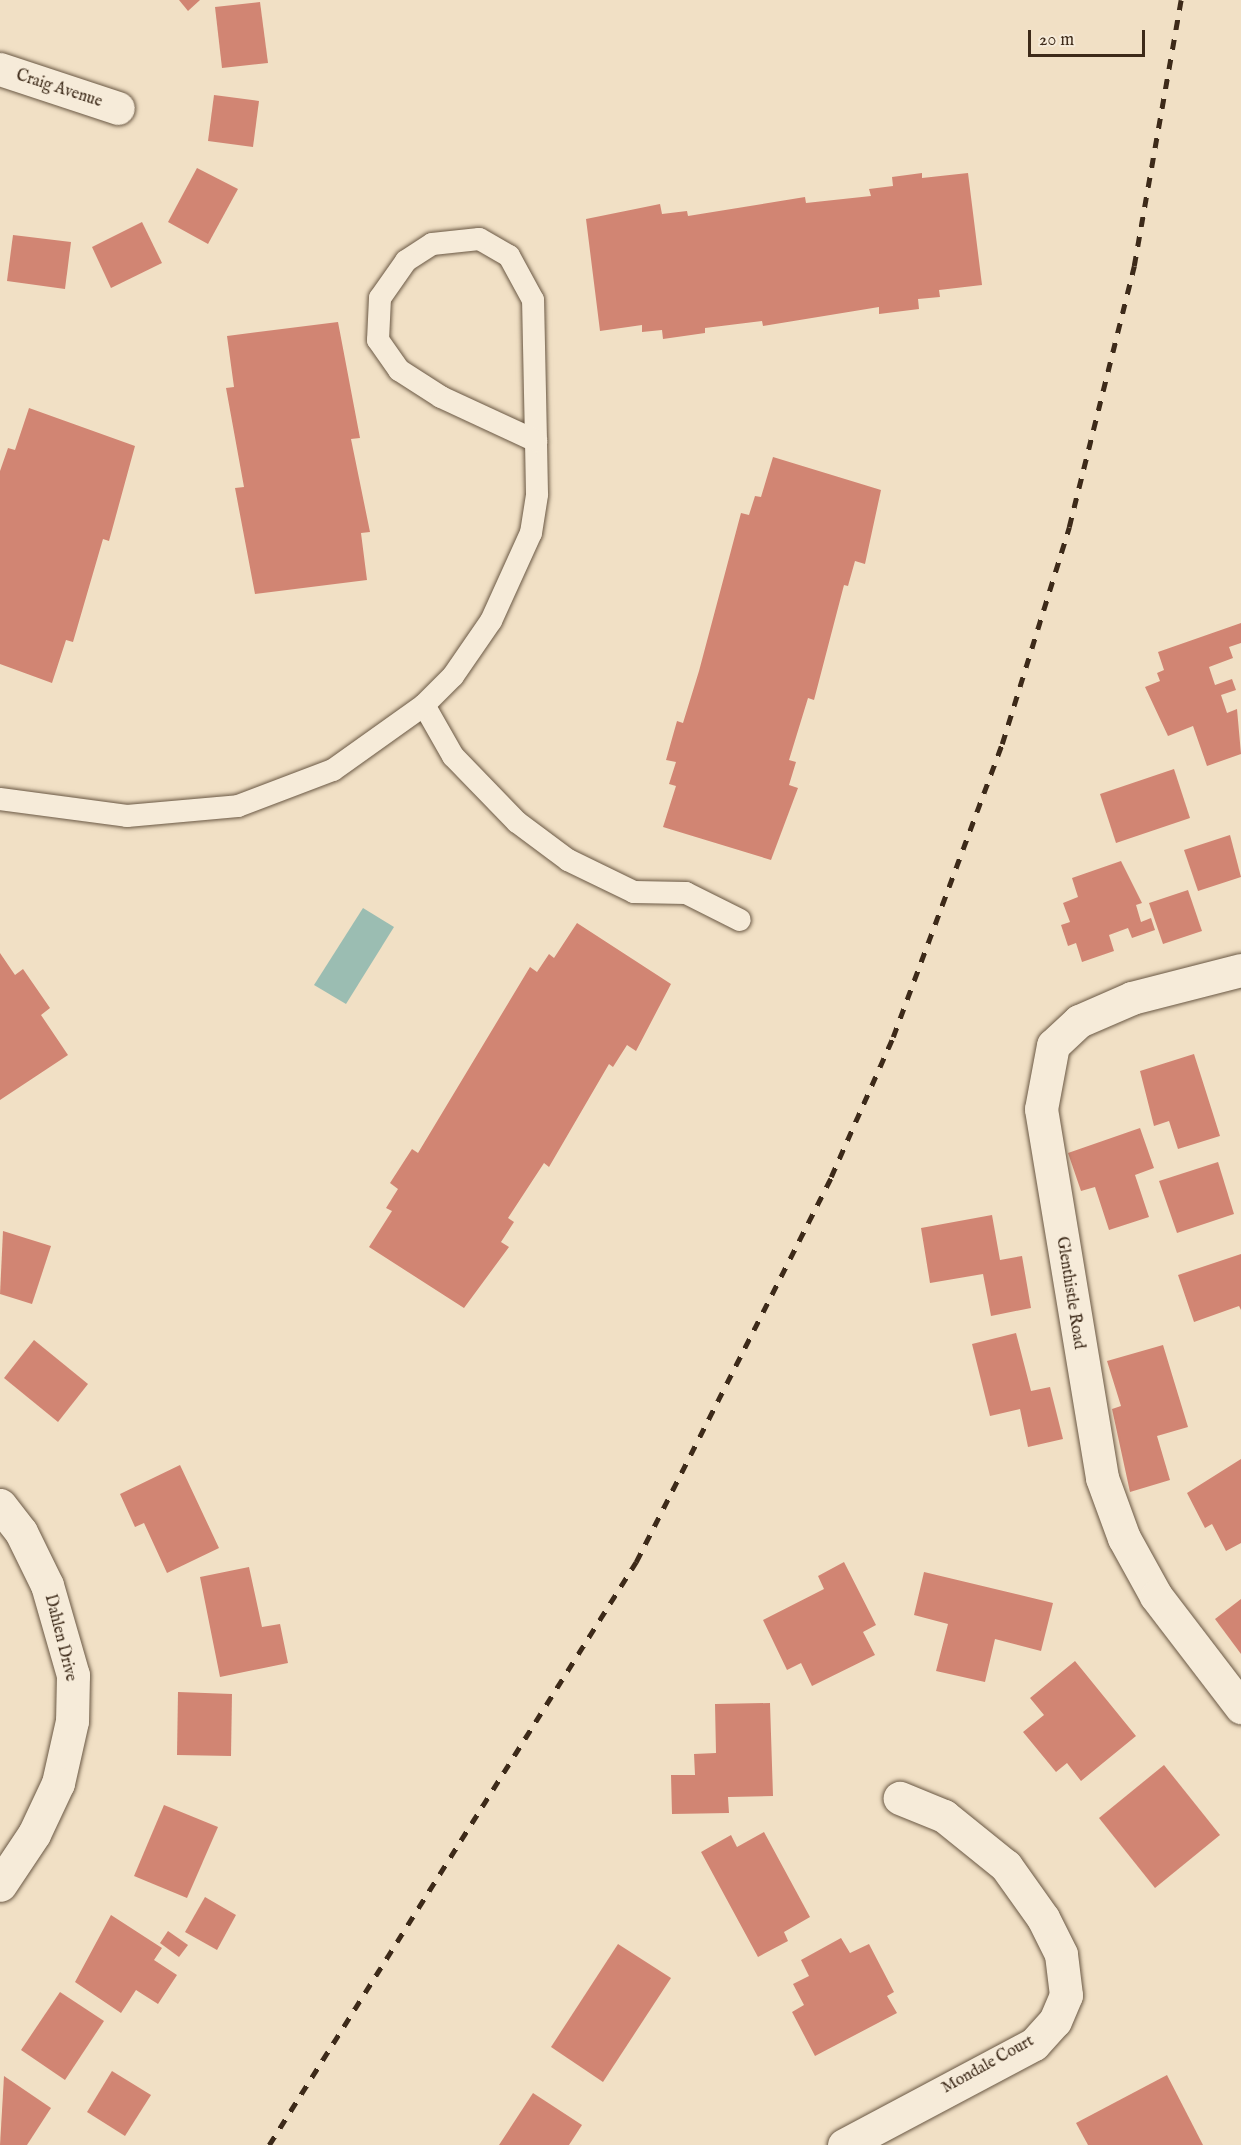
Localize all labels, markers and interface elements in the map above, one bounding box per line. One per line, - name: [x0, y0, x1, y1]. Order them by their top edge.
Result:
- scale bar: [1031, 18, 1148, 56]
- text: 20 m: [1039, 29, 1074, 52]
- street label: Craig Avenue: [13, 66, 105, 112]
- street label: Glenthistle Road: [1052, 1235, 1088, 1351]
- street label: Dahlen Drive: [40, 1592, 80, 1684]
- street label: Mondale Court: [939, 2032, 1037, 2098]

